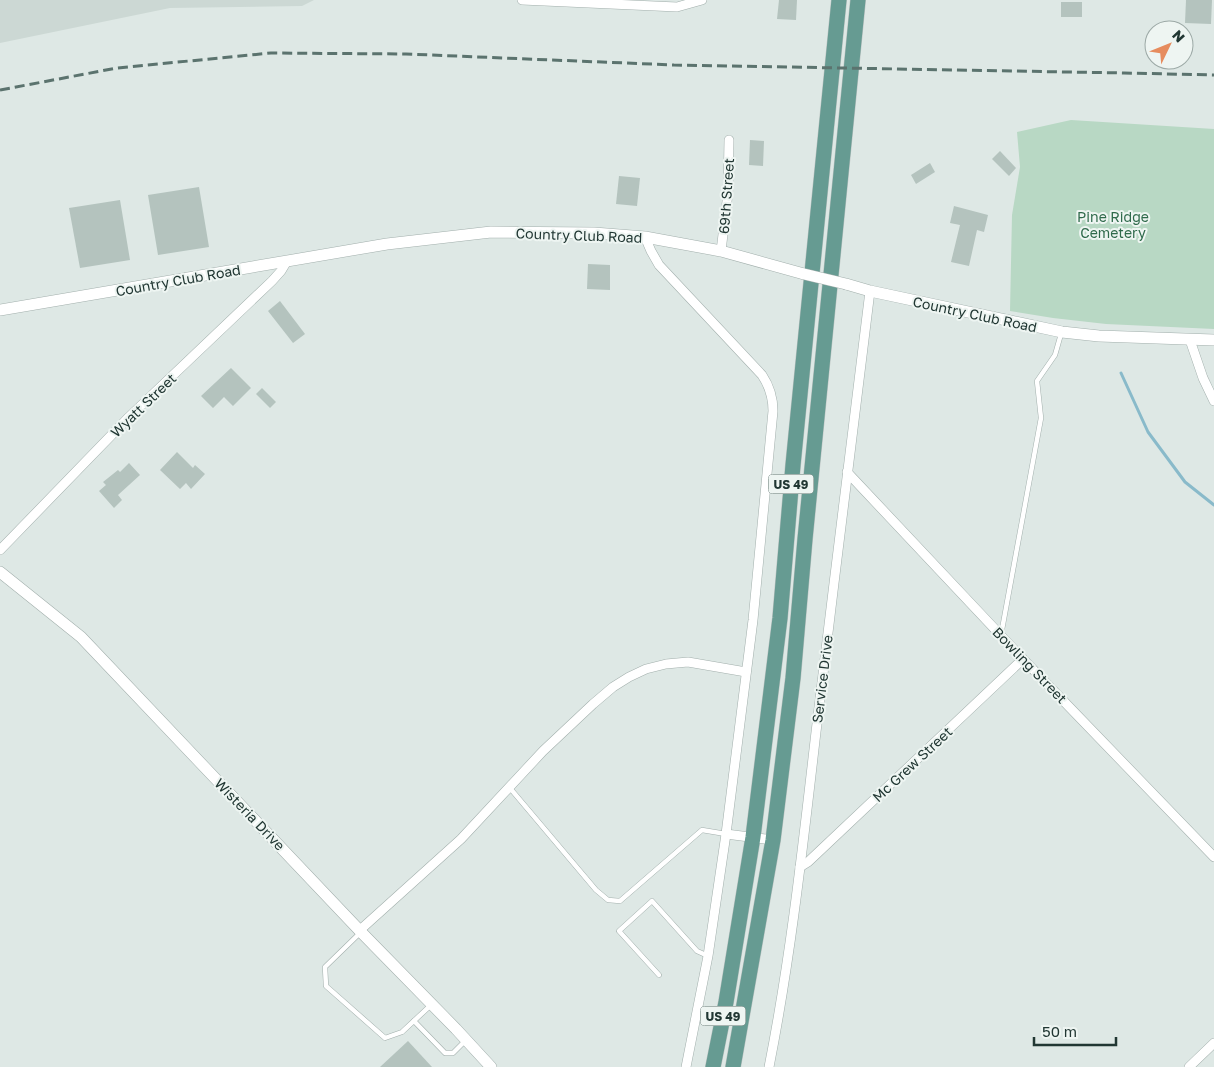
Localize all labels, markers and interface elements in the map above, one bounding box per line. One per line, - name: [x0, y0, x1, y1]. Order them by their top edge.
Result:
- north arrow: [1144, 20, 1194, 70]
- text: N: [1169, 26, 1189, 45]
- street label: 69th Street: [715, 157, 737, 235]
- park label: Pine Ridge Cemetery: [1077, 208, 1149, 241]
- street label: Country Club Road: [515, 224, 643, 246]
- street label: Country Club Road: [114, 261, 242, 299]
- street label: Country Club Road: [911, 293, 1039, 335]
- street label: Wyatt Street: [107, 369, 179, 441]
- road number: US 49: [768, 474, 814, 494]
- street label: Bowling Street: [989, 623, 1071, 707]
- street label: Service Drive: [808, 634, 836, 724]
- street label: Mc Grew Street: [869, 723, 955, 805]
- street label: Wisteria Drive: [211, 774, 289, 854]
- road number: US 49: [700, 1006, 746, 1026]
- scale bar: [1034, 1014, 1116, 1046]
- text: 50 m: [1042, 1022, 1077, 1040]

